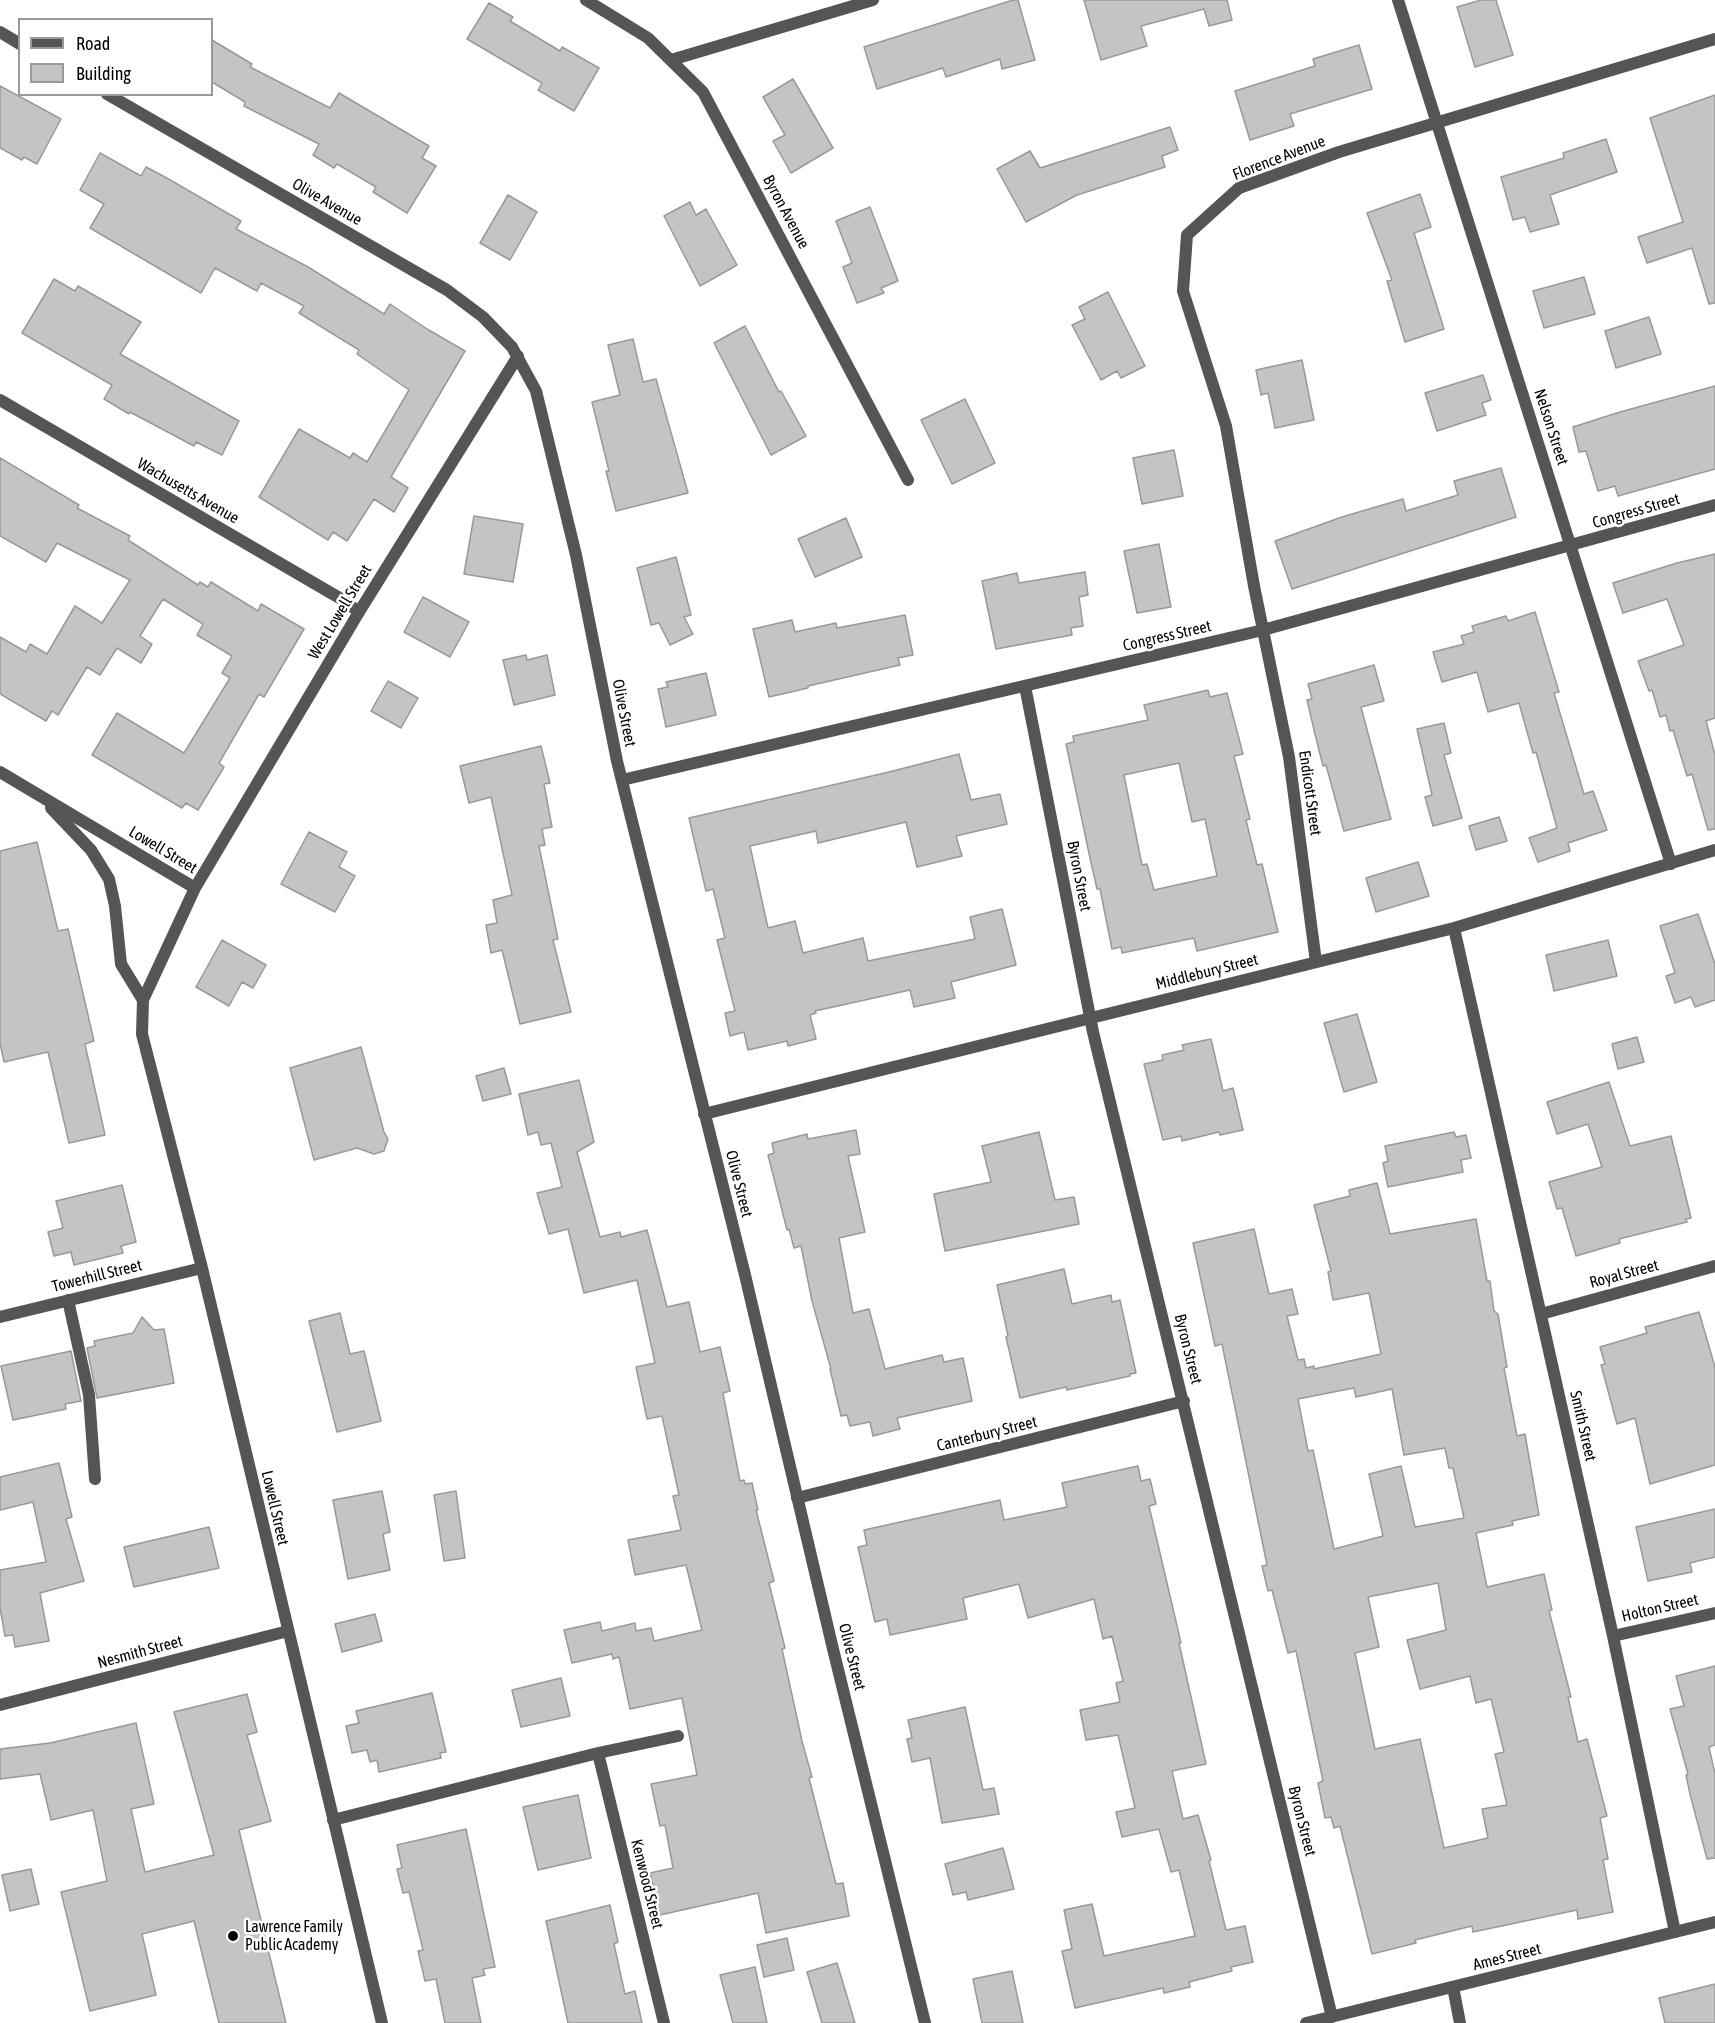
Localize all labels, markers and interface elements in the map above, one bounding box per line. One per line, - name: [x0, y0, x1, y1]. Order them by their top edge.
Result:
- legend: [18, 18, 213, 96]
- text: Road: [76, 33, 110, 54]
- text: Building: [76, 63, 131, 84]
- street label: Florence Avenue: [1230, 132, 1328, 184]
- street label: Byron Avenue: [759, 172, 813, 252]
- street label: Olive Avenue: [289, 174, 365, 230]
- street label: Nelson Street: [1530, 386, 1572, 468]
- street label: Wachusetts Avenue: [134, 454, 242, 528]
- street label: Congress Street: [1590, 489, 1682, 533]
- street label: West Lowell Street: [304, 561, 376, 663]
- street label: Congress Street: [1121, 617, 1213, 655]
- street label: Olive Street: [608, 678, 640, 748]
- street label: Endicott Street: [1295, 749, 1325, 837]
- street label: Lowell Street: [125, 822, 201, 878]
- street label: Byron Street: [1063, 839, 1095, 913]
- street label: Middlebury Street: [1154, 950, 1260, 994]
- street label: Olive Street: [721, 1149, 757, 1219]
- street label: Towerhill Street: [50, 1256, 144, 1296]
- street label: Royal Street: [1587, 1256, 1661, 1292]
- street label: Byron Street: [1170, 1312, 1206, 1386]
- street label: Smith Street: [1566, 1389, 1600, 1463]
- street label: Canterbury Street: [935, 1412, 1039, 1456]
- street label: Lowell Street: [257, 1469, 293, 1547]
- street label: Holton Street: [1620, 1590, 1700, 1626]
- street label: Olive Street: [834, 1622, 870, 1692]
- street label: Nesmith Street: [95, 1631, 185, 1673]
- street label: Byron Street: [1284, 1784, 1320, 1858]
- street label: Kenwood Street: [627, 1837, 667, 1931]
- place label: Lawrence Family Public Academy: [245, 1917, 343, 1955]
- marker: Lawrence Family Public Academy: [226, 1929, 240, 1943]
- street label: Ames Street: [1471, 1939, 1543, 1975]

